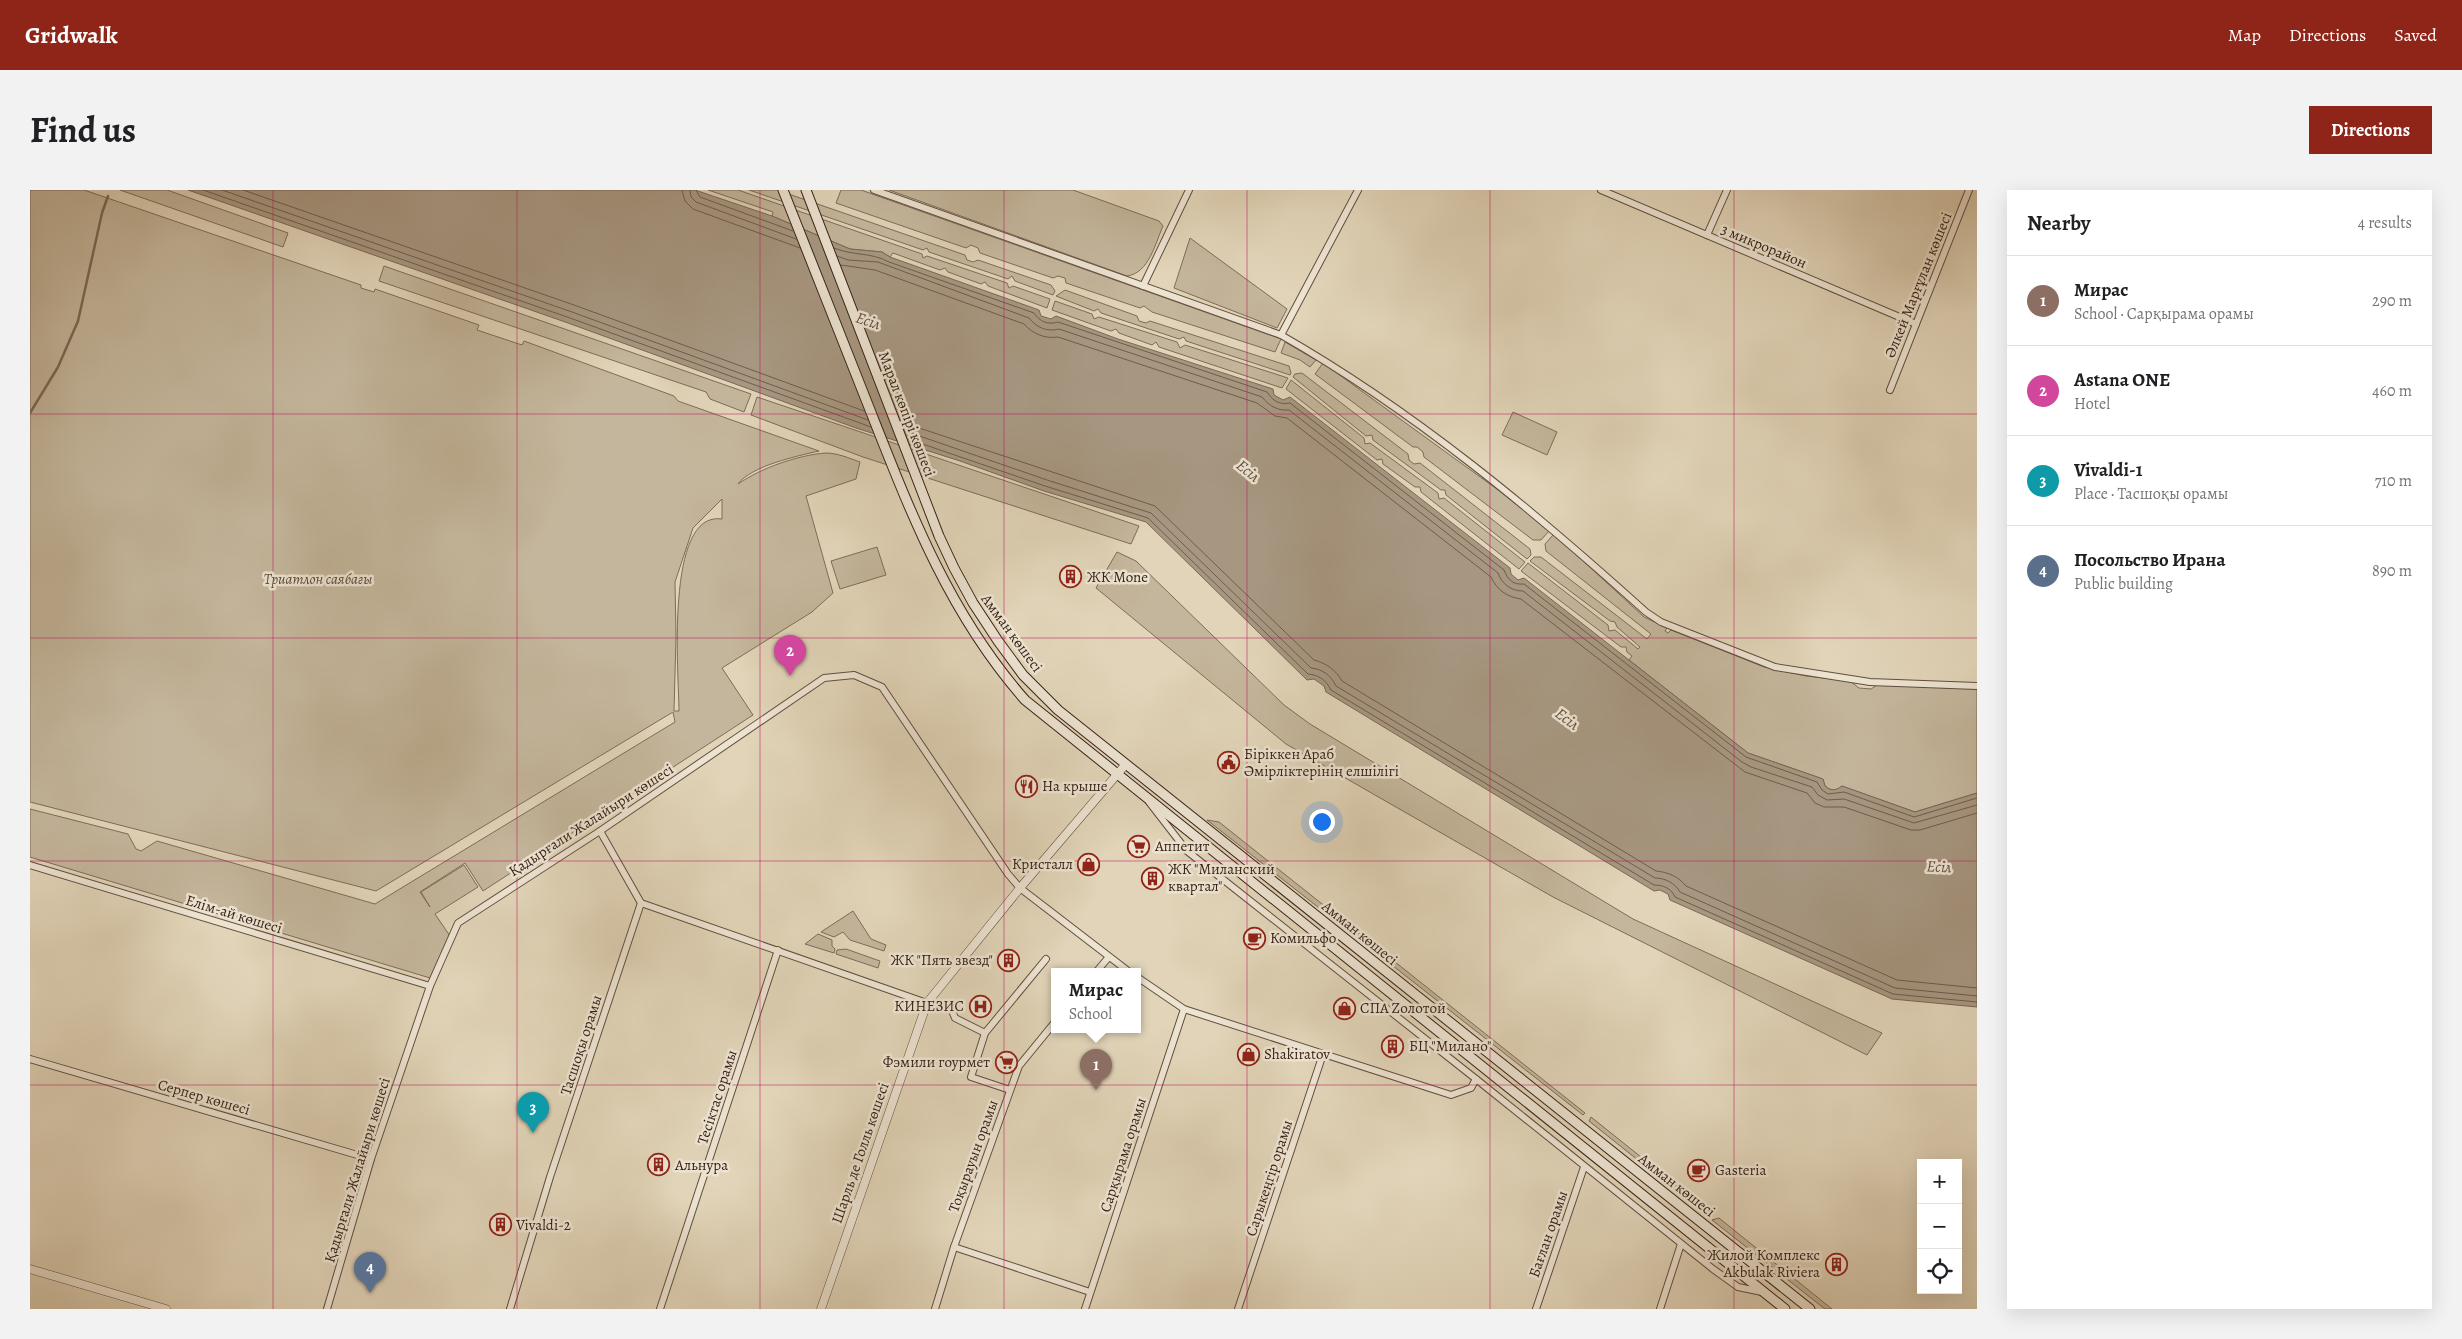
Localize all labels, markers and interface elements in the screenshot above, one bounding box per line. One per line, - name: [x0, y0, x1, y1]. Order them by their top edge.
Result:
- text: Gridwalk: [25, 19, 118, 51]
- text: Map: [2228, 23, 2261, 47]
- text: Directions: [2289, 23, 2366, 47]
- text: Saved: [2394, 23, 2437, 47]
- text: Find us: [30, 106, 136, 154]
- button: Directions: [2309, 106, 2432, 154]
- street label: Әлкей Марғұлан көшесі: [1880, 209, 1956, 361]
- text: Nearby: [2027, 209, 2090, 237]
- text: 4 results: [2358, 212, 2412, 234]
- street label: 3 микрорайон: [1718, 219, 1810, 273]
- text: Мирас: [2074, 277, 2129, 303]
- text: 1: [2040, 290, 2046, 312]
- text: 290 m: [2372, 290, 2412, 312]
- text: School · Сарқырама орамы: [2074, 303, 2254, 325]
- water label: Есіл: [853, 307, 884, 336]
- street label: Марал көпірі көшесі: [874, 348, 940, 480]
- text: Astana ONE: [2074, 367, 2170, 393]
- text: 2: [2039, 380, 2047, 402]
- text: 460 m: [2372, 380, 2412, 402]
- text: Hotel: [2074, 393, 2110, 415]
- water label: Есіл: [1231, 455, 1265, 488]
- text: Vivaldi-1: [2074, 457, 2143, 483]
- text: 3: [2040, 470, 2046, 492]
- text: 710 m: [2375, 470, 2412, 492]
- text: Place · Тасшоқы орамы: [2074, 483, 2228, 505]
- text: Посольство Ирана: [2074, 547, 2226, 573]
- text: 4: [2039, 560, 2047, 582]
- text: 890 m: [2372, 560, 2412, 582]
- building icon: ЖК Mone: [1059, 565, 1083, 589]
- place label: ЖК Mone: [1087, 567, 1148, 587]
- park label: Триатлон саябағы: [264, 569, 372, 589]
- text: Public building: [2074, 573, 2173, 595]
- street label: Амман көшесі: [976, 589, 1047, 676]
- pin: 2: [774, 635, 806, 676]
- water label: Есіл: [1550, 703, 1584, 736]
- place label: Біріккен Араб Әмірліктерінің елшілігі: [1244, 744, 1399, 781]
- public building icon: Біріккен Араб Әмірліктерінің елшілігі: [1216, 751, 1240, 775]
- street label: Қадырғали Жалайыри көшесі: [505, 759, 677, 881]
- restaurant icon: На крыше: [1014, 774, 1038, 798]
- place label: На крыше: [1042, 776, 1108, 796]
- your location: [1309, 809, 1335, 835]
- supermarket icon: Аппетит: [1127, 834, 1151, 858]
- place label: Аппетит: [1154, 836, 1210, 856]
- shop icon: Кристалл: [1077, 852, 1101, 876]
- place label: Кристалл: [1012, 854, 1073, 874]
- water label: Есіл: [1926, 855, 1953, 879]
- place label: ЖК "Миланский квартал": [1168, 859, 1275, 896]
- building icon: ЖК "Миланский квартал": [1140, 866, 1164, 890]
- street label: Елім-ай көшесі: [183, 890, 285, 938]
- street label: Амман көшесі: [1317, 896, 1402, 970]
- cafe icon: Комильфо: [1242, 926, 1266, 950]
- place label: Комильфо: [1270, 928, 1336, 948]
- building icon: ЖК "Пять звезд": [997, 948, 1021, 972]
- place label: ЖК "Пять звезд": [891, 950, 993, 970]
- popup: [1051, 968, 1141, 1033]
- text: Мирас: [1069, 977, 1123, 1003]
- street label: Тасшоқы орамы: [555, 992, 607, 1098]
- hospital icon: КИНЕЗИС: [968, 994, 992, 1018]
- place label: КИНЕЗИС: [894, 996, 964, 1016]
- shop icon: СПА Zолотой: [1332, 996, 1356, 1020]
- place label: СПА Zолотой: [1360, 998, 1446, 1018]
- text: School: [1069, 1003, 1112, 1025]
- building icon: БЦ "Милано": [1381, 1034, 1405, 1058]
- place label: БЦ "Милано": [1409, 1036, 1491, 1056]
- shop icon: Shakiratov: [1236, 1042, 1260, 1066]
- place label: Shakiratov: [1264, 1044, 1330, 1064]
- street label: Тесіктас орамы: [692, 1047, 742, 1147]
- pin: 1: [1080, 1049, 1112, 1090]
- supermarket icon: Фэмили гоурмет: [994, 1050, 1018, 1074]
- place label: Фэмили гоурмет: [883, 1052, 990, 1072]
- street label: Серпер көшесі: [156, 1074, 252, 1120]
- street label: Қадырғали Жалайыри көшесі: [319, 1075, 395, 1265]
- street label: Шарль де Голль көшесі: [826, 1080, 894, 1226]
- pin: 3: [517, 1092, 549, 1133]
- street label: Сарқырама орамы: [1095, 1095, 1151, 1215]
- street label: Тоқырауын орамы: [943, 1097, 1003, 1215]
- street label: Сарыкеңгір орамы: [1241, 1117, 1297, 1239]
- street label: Амман көшесі: [1634, 1148, 1719, 1221]
- building icon: Альнура: [647, 1153, 671, 1177]
- place label: Альнура: [674, 1155, 728, 1175]
- cafe icon: Gasteria: [1687, 1158, 1711, 1182]
- map controls: [1917, 1159, 1962, 1294]
- button: +: [1917, 1159, 1962, 1204]
- place label: Gasteria: [1715, 1160, 1767, 1180]
- street label: Бағлан орамы: [1524, 1188, 1572, 1280]
- button: −: [1917, 1204, 1962, 1249]
- building icon: Vivaldi-2: [488, 1213, 512, 1237]
- place label: Vivaldi-2: [515, 1215, 571, 1235]
- place label: Жилой Комплекс Akbulak Riviera: [1707, 1245, 1820, 1282]
- button: locate: [1917, 1249, 1962, 1294]
- pin: 4: [354, 1252, 386, 1293]
- building icon: Жилой Комплекс Akbulak Riviera: [1824, 1252, 1848, 1276]

